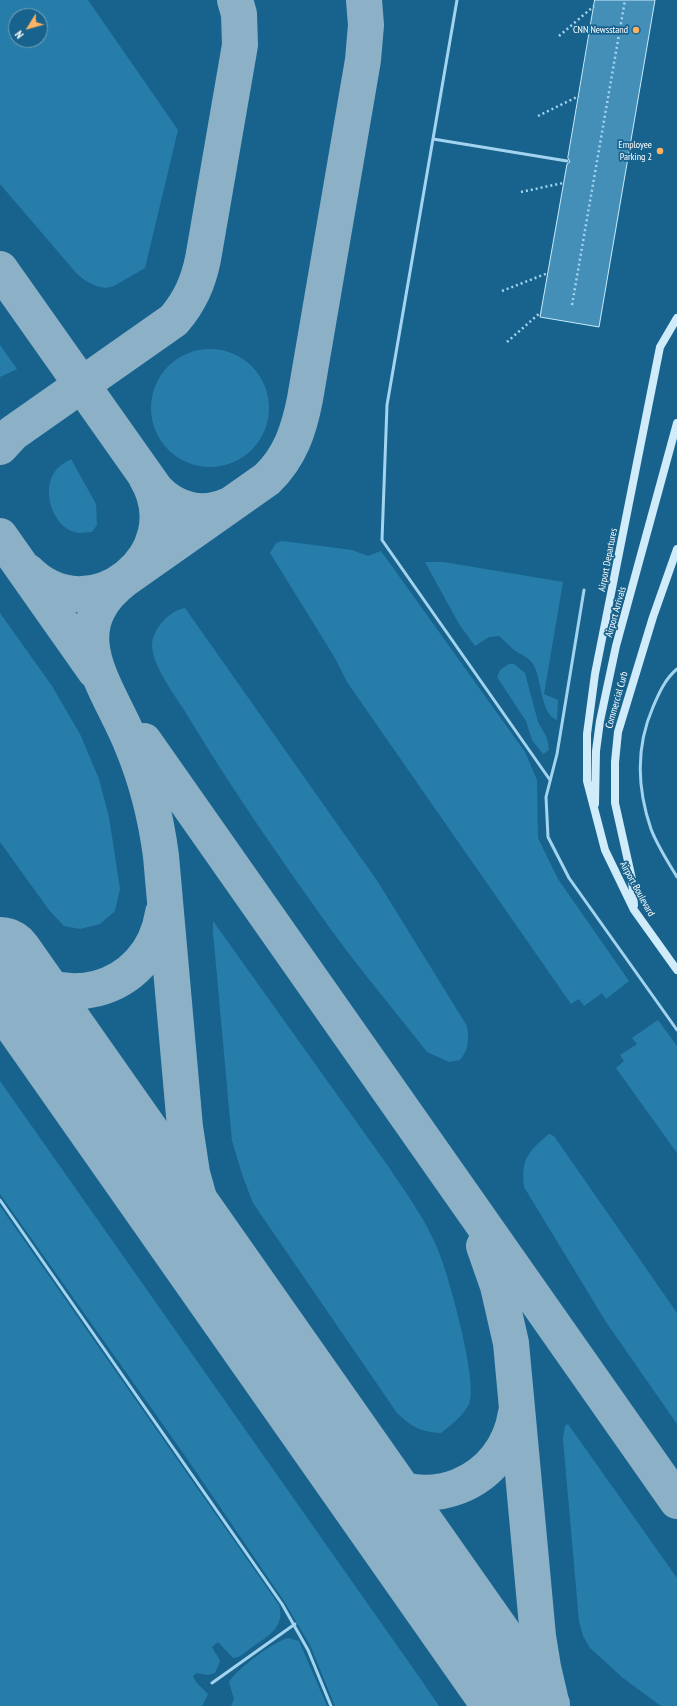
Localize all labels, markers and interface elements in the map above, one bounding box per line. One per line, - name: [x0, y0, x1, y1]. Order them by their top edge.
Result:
- north arrow: [8, 8, 48, 48]
- place label: CNN Newsstand: [573, 24, 628, 36]
- marker: CNN Newsstand: [631, 25, 641, 35]
- text: N: [12, 28, 27, 41]
- place label: Employee Parking 2: [618, 139, 652, 162]
- marker: Employee Parking 2: [655, 146, 665, 156]
- street label: Airport Departures: [596, 527, 620, 593]
- street label: Airport Arrivals: [603, 585, 629, 639]
- street label: Commercial Curb: [603, 670, 631, 730]
- street label: Airport Boulevard: [617, 860, 657, 918]

